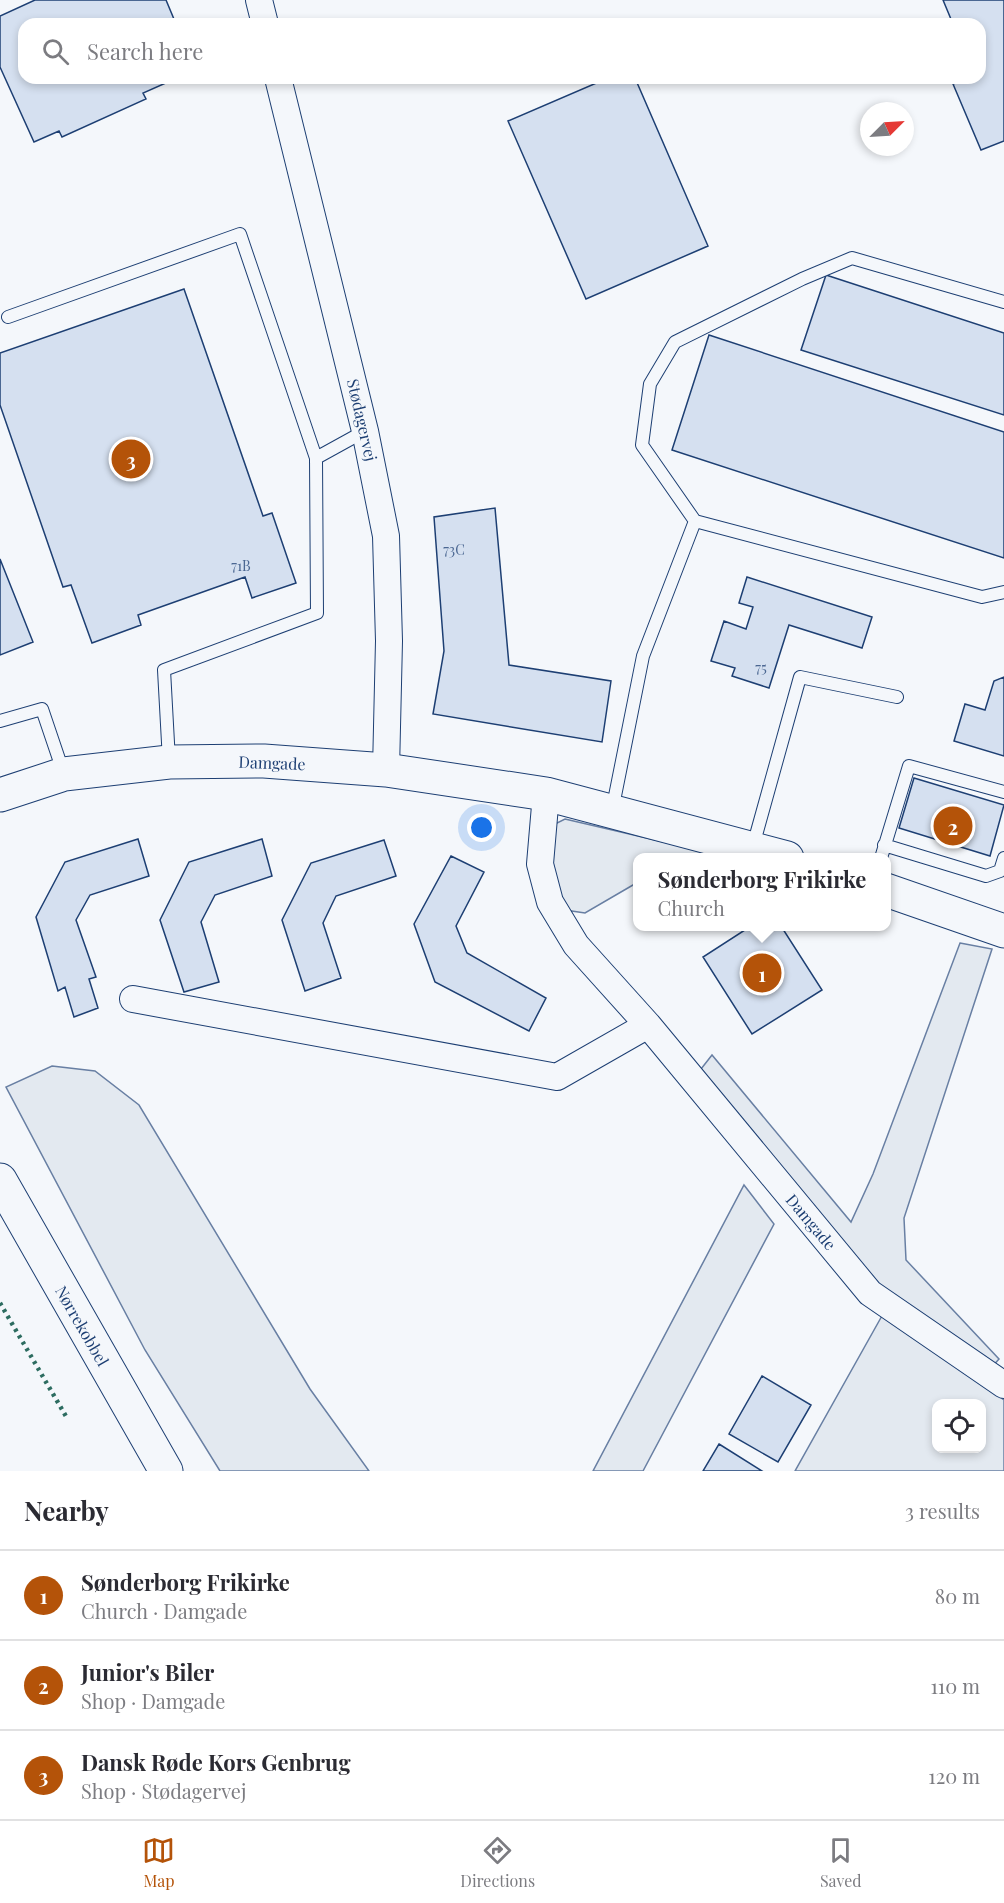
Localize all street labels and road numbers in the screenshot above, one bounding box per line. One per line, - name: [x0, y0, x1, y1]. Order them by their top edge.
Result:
- street label: Stødagervej: [343, 377, 382, 463]
- street label: Damgade: [238, 751, 306, 774]
- street label: Damgade: [782, 1189, 841, 1254]
- street label: Nørrekobbel: [51, 1282, 114, 1370]

